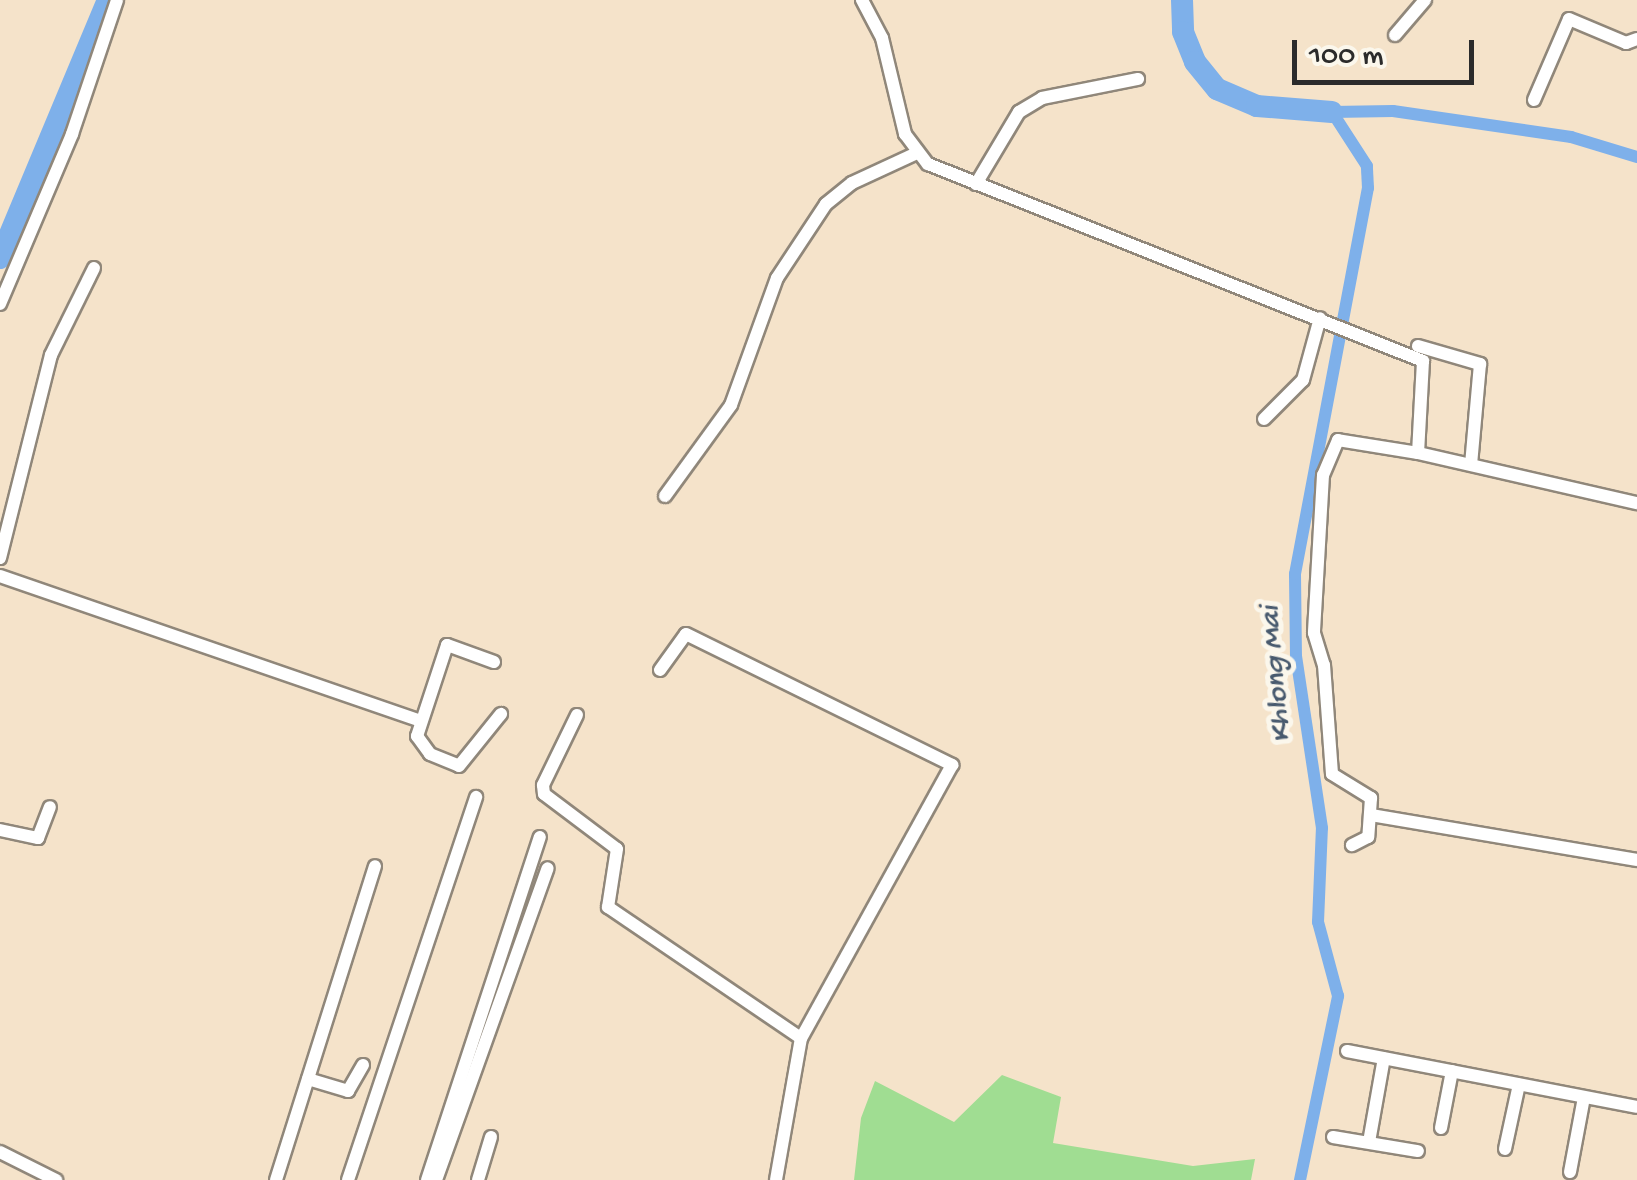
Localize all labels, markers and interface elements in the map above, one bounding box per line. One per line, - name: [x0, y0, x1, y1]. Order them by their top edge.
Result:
- scale bar: [1297, 20, 1480, 82]
- text: 100 m: [1309, 40, 1384, 75]
- water label: Khlong Mai: [1254, 604, 1302, 744]

